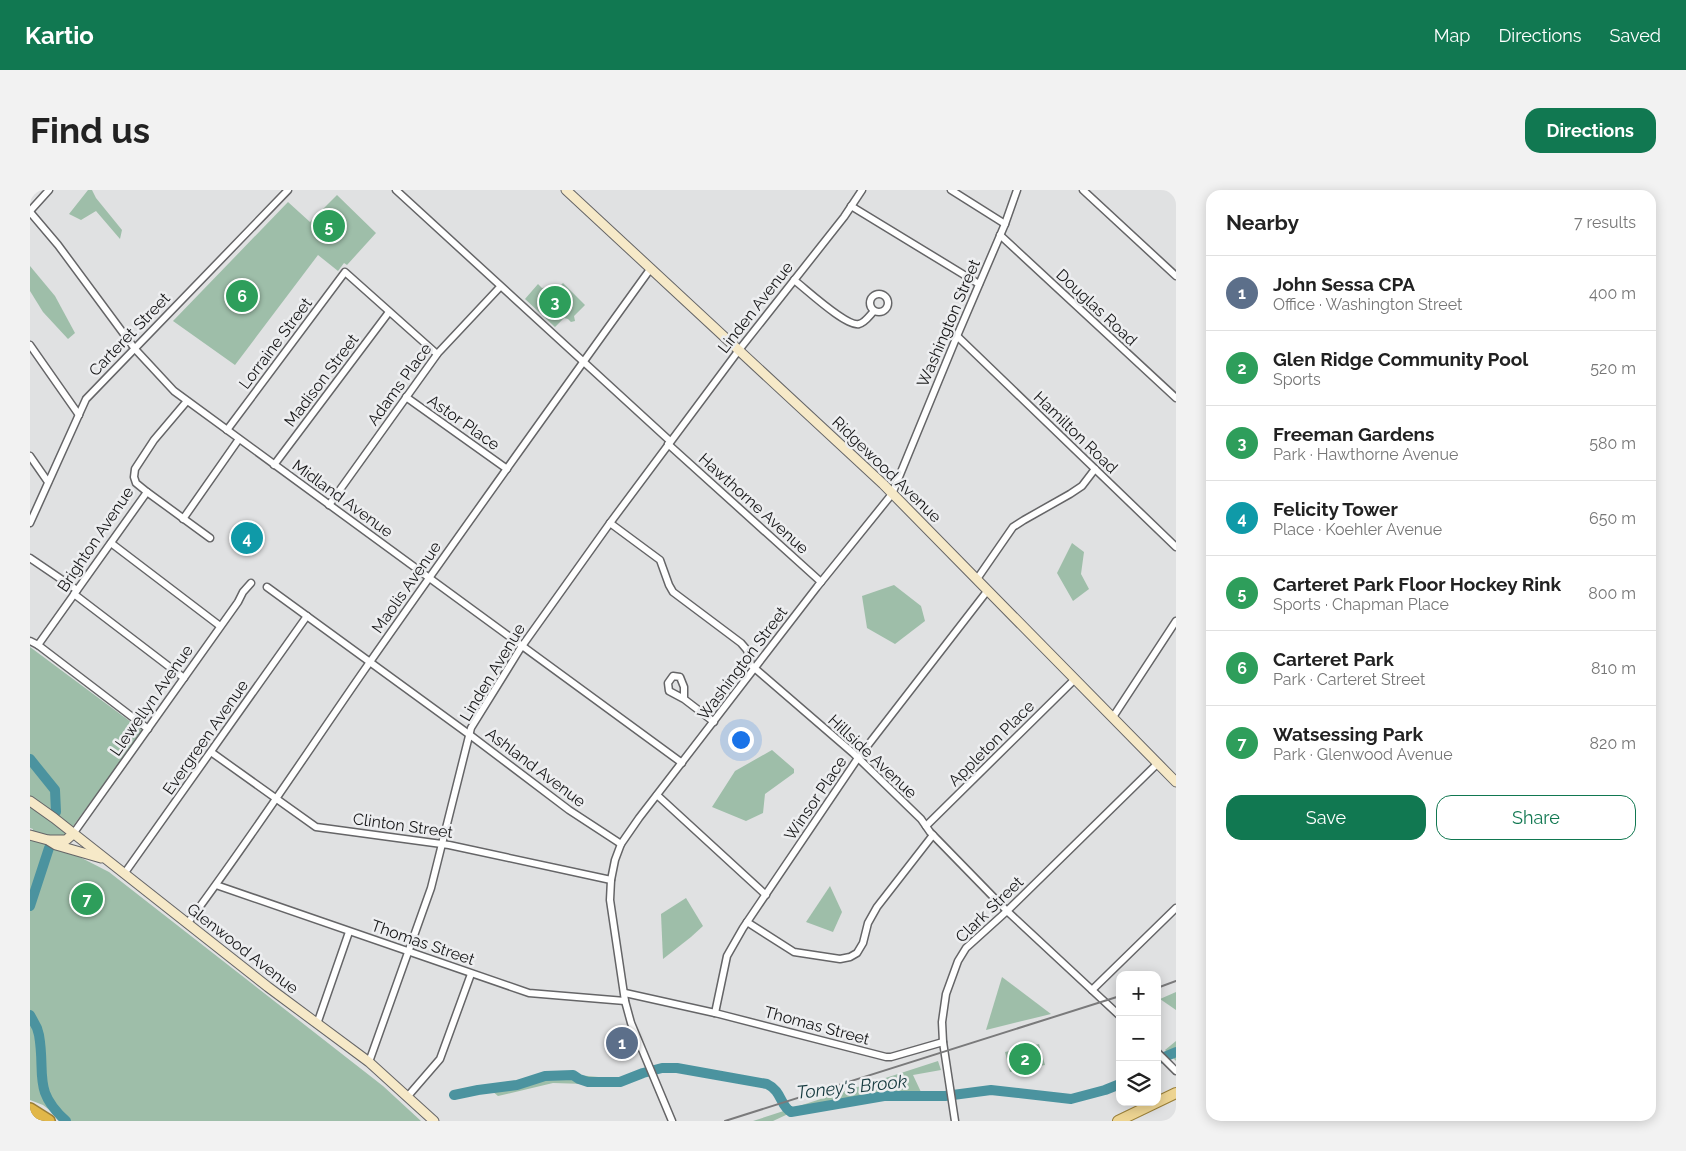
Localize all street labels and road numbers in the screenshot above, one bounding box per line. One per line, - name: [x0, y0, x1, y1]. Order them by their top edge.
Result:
- street label: Washington Street: [913, 256, 984, 390]
- street label: Linden Avenue: [714, 258, 797, 357]
- street label: Douglas Road: [1052, 265, 1141, 350]
- street label: Carteret Street: [85, 288, 174, 380]
- street label: Lorraine Street: [235, 293, 316, 393]
- street label: Madison Street: [280, 330, 363, 430]
- street label: Adams Place: [363, 340, 436, 429]
- street label: Hamilton Road: [1030, 387, 1122, 477]
- street label: Astor Place: [424, 391, 503, 454]
- street label: Ridgewood Avenue: [828, 412, 945, 526]
- street label: Hawthorne Avenue: [695, 449, 813, 558]
- street label: Midland Avenue: [289, 456, 397, 541]
- street label: Brighton Avenue: [53, 483, 138, 595]
- street label: Maolis Avenue: [368, 538, 445, 637]
- street label: Washington Street: [694, 602, 792, 724]
- street label: Linden Avenue: [456, 620, 529, 725]
- street label: Llewellyn Avenue: [106, 641, 197, 759]
- street label: Evergreen Avenue: [159, 676, 252, 798]
- street label: Appleton Place: [945, 697, 1038, 790]
- street label: Hillside Avenue: [824, 710, 921, 802]
- street label: Ashland Avenue: [482, 724, 589, 811]
- street label: Winsor Place: [780, 753, 850, 844]
- street label: Clinton Street: [352, 809, 455, 842]
- street label: Clark Street: [952, 872, 1028, 946]
- street label: Glenwood Avenue: [183, 899, 302, 998]
- street label: Thomas Street: [369, 916, 478, 969]
- street label: Thomas Street: [762, 1002, 872, 1049]

